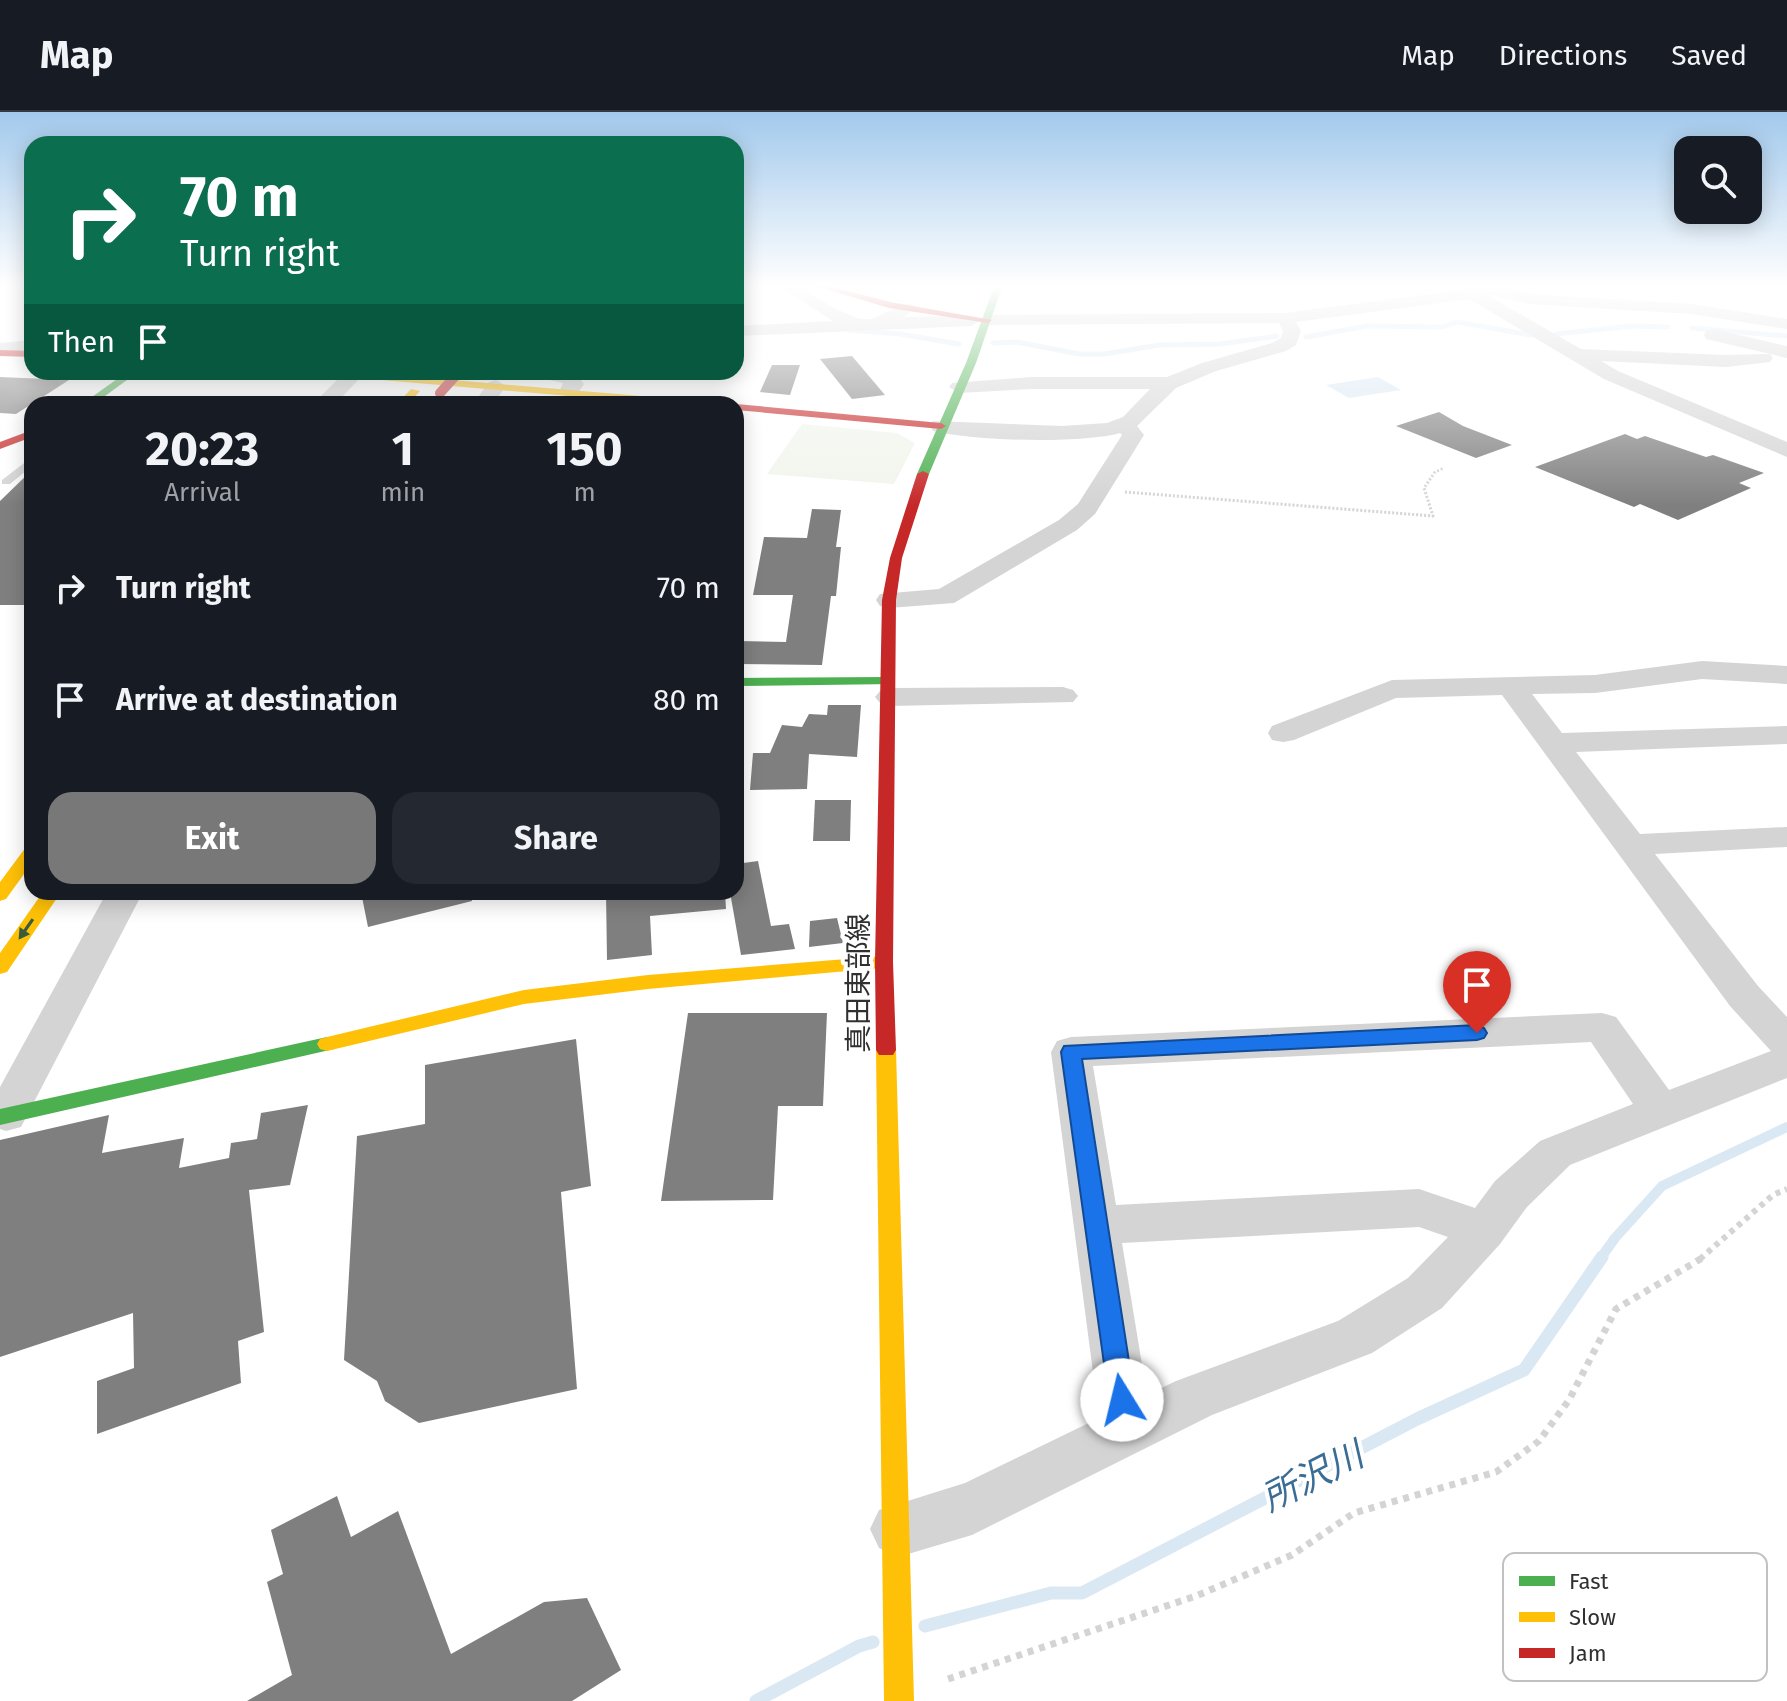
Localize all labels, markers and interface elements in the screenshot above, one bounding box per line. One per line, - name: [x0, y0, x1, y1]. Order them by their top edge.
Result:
- text: Map: [40, 32, 113, 78]
- text: Map: [1401, 39, 1455, 72]
- text: Directions: [1499, 39, 1627, 72]
- text: Saved: [1671, 39, 1747, 72]
- map controls: [1674, 136, 1762, 224]
- button: search: [1674, 136, 1762, 224]
- text: 70 m: [180, 164, 299, 231]
- icon: right: [48, 168, 152, 272]
- text: Turn right: [180, 232, 340, 276]
- icon: arrive: [131, 320, 175, 364]
- text: Then: [48, 324, 115, 360]
- text: 20:23: [145, 420, 259, 478]
- text: 1: [392, 420, 414, 478]
- text: 150: [547, 420, 623, 478]
- text: Arrival: [164, 477, 240, 508]
- text: min: [380, 477, 425, 508]
- text: m: [574, 477, 596, 508]
- icon: right: [48, 566, 92, 610]
- text: Turn right: [116, 570, 251, 606]
- text: 70 m: [657, 570, 720, 606]
- icon: arrive: [48, 678, 92, 722]
- text: Arrive at destination: [116, 682, 398, 718]
- text: 80 m: [653, 682, 720, 718]
- button: Exit: [48, 792, 376, 884]
- button: Share: [392, 792, 720, 884]
- street label: 真田東部線: [842, 913, 875, 1053]
- one-way arrow: [19, 919, 34, 940]
- pin: [1443, 951, 1511, 1033]
- icon: arrive: [1455, 963, 1499, 1007]
- position arrow: [1080, 1358, 1164, 1442]
- water label: 所沢川: [1254, 1431, 1374, 1521]
- legend: [1503, 1553, 1767, 1681]
- text: Fast: [1569, 1568, 1609, 1595]
- text: Slow: [1569, 1604, 1616, 1631]
- text: Jam: [1569, 1640, 1607, 1667]

